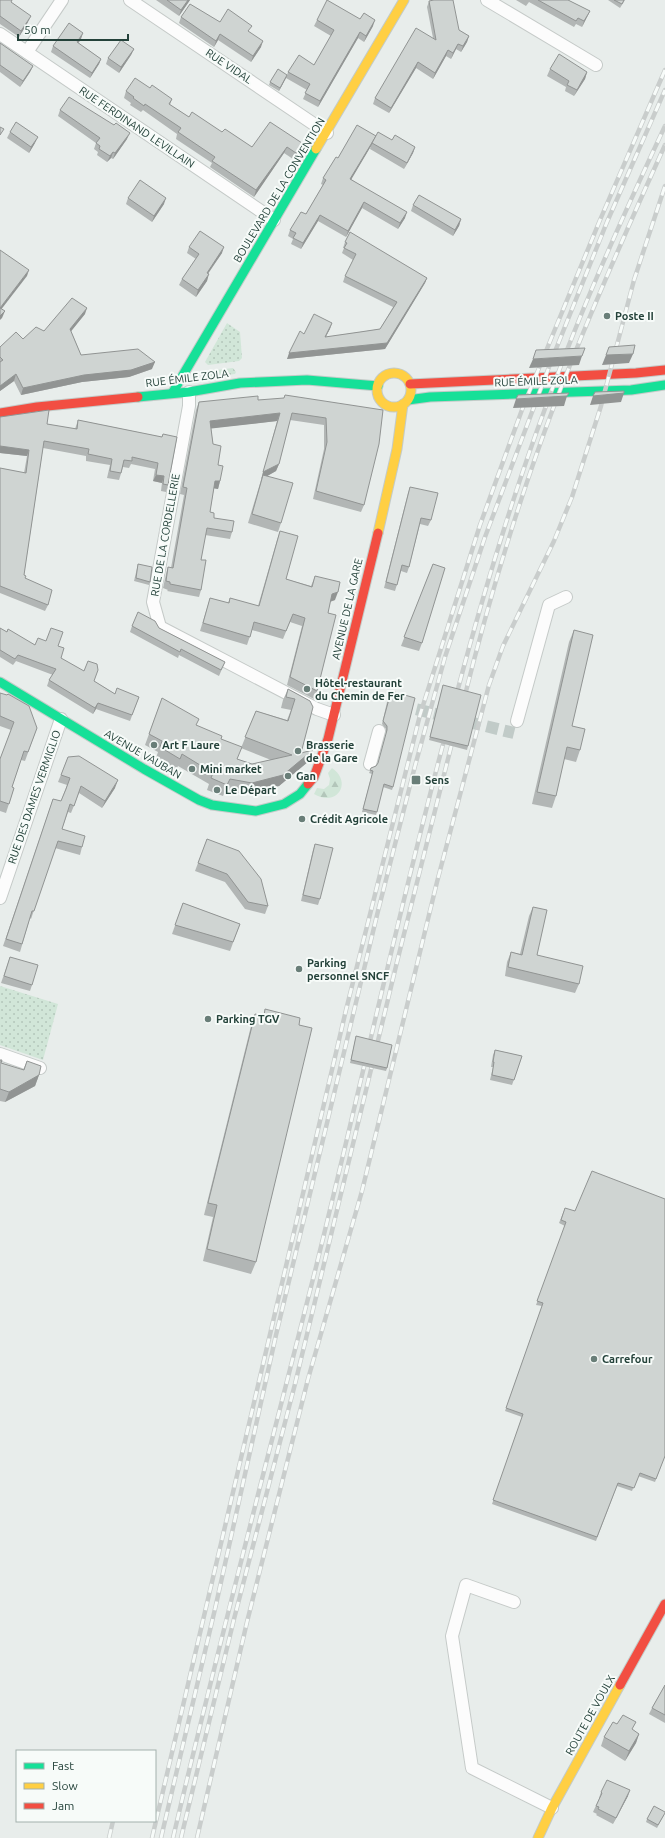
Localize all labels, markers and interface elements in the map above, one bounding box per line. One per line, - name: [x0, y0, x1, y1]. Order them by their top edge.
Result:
- scale bar: [18, 16, 128, 42]
- text: 50 m: [24, 23, 51, 36]
- street label: RUE VIDAL: [204, 46, 255, 86]
- street label: RUE FERDINAND LEVILLAIN: [77, 84, 197, 170]
- street label: BOULEVARD DE LA CONVENTION: [231, 115, 327, 265]
- place label: Poste II: [615, 310, 654, 322]
- marker: Poste II: [602, 311, 612, 321]
- street label: RUE ÉMILE ZOLA: [145, 366, 230, 389]
- street label: RUE ÉMILE ZOLA: [494, 373, 579, 388]
- street label: RUE DE LA CORDELLERIE: [148, 473, 182, 597]
- street label: AVENUE DE LA GARE: [330, 557, 364, 661]
- place label: Hôtel-restaurant du Chemin de Fer: [315, 677, 405, 702]
- marker: Hôtel-restaurant du Chemin de Fer: [302, 684, 312, 694]
- street label: AVENUE VAUBAN: [102, 727, 184, 781]
- street label: RUE DES DAMES VERMIGLIO: [5, 729, 63, 865]
- place label: Art F Laure: [162, 739, 220, 751]
- place label: Brasserie de la Gare: [306, 739, 358, 764]
- marker: Art F Laure: [149, 740, 159, 750]
- marker: Brasserie de la Gare: [293, 746, 303, 756]
- place label: Mini market: [200, 763, 262, 775]
- marker: Mini market: [187, 764, 197, 774]
- place label: Gan: [296, 770, 316, 782]
- marker: Gan: [283, 771, 293, 781]
- marker: Sens: [410, 774, 422, 786]
- place label: Sens: [425, 774, 449, 786]
- place label: Le Départ: [225, 784, 276, 796]
- marker: Le Départ: [212, 785, 222, 795]
- place label: Crédit Agricole: [310, 813, 388, 825]
- marker: Crédit Agricole: [297, 814, 307, 824]
- place label: Parking personnel SNCF: [307, 957, 389, 982]
- marker: Parking personnel SNCF: [294, 964, 304, 974]
- place label: Parking TGV: [216, 1013, 280, 1025]
- marker: Parking TGV: [203, 1014, 213, 1024]
- place label: Carrefour: [602, 1353, 653, 1365]
- marker: Carrefour: [589, 1354, 599, 1364]
- street label: ROUTE DE VOULX: [563, 1673, 617, 1757]
- legend: [16, 1750, 156, 1822]
- text: Fast: [52, 1759, 74, 1772]
- text: Slow: [52, 1779, 78, 1792]
- text: Jam: [52, 1799, 74, 1812]

